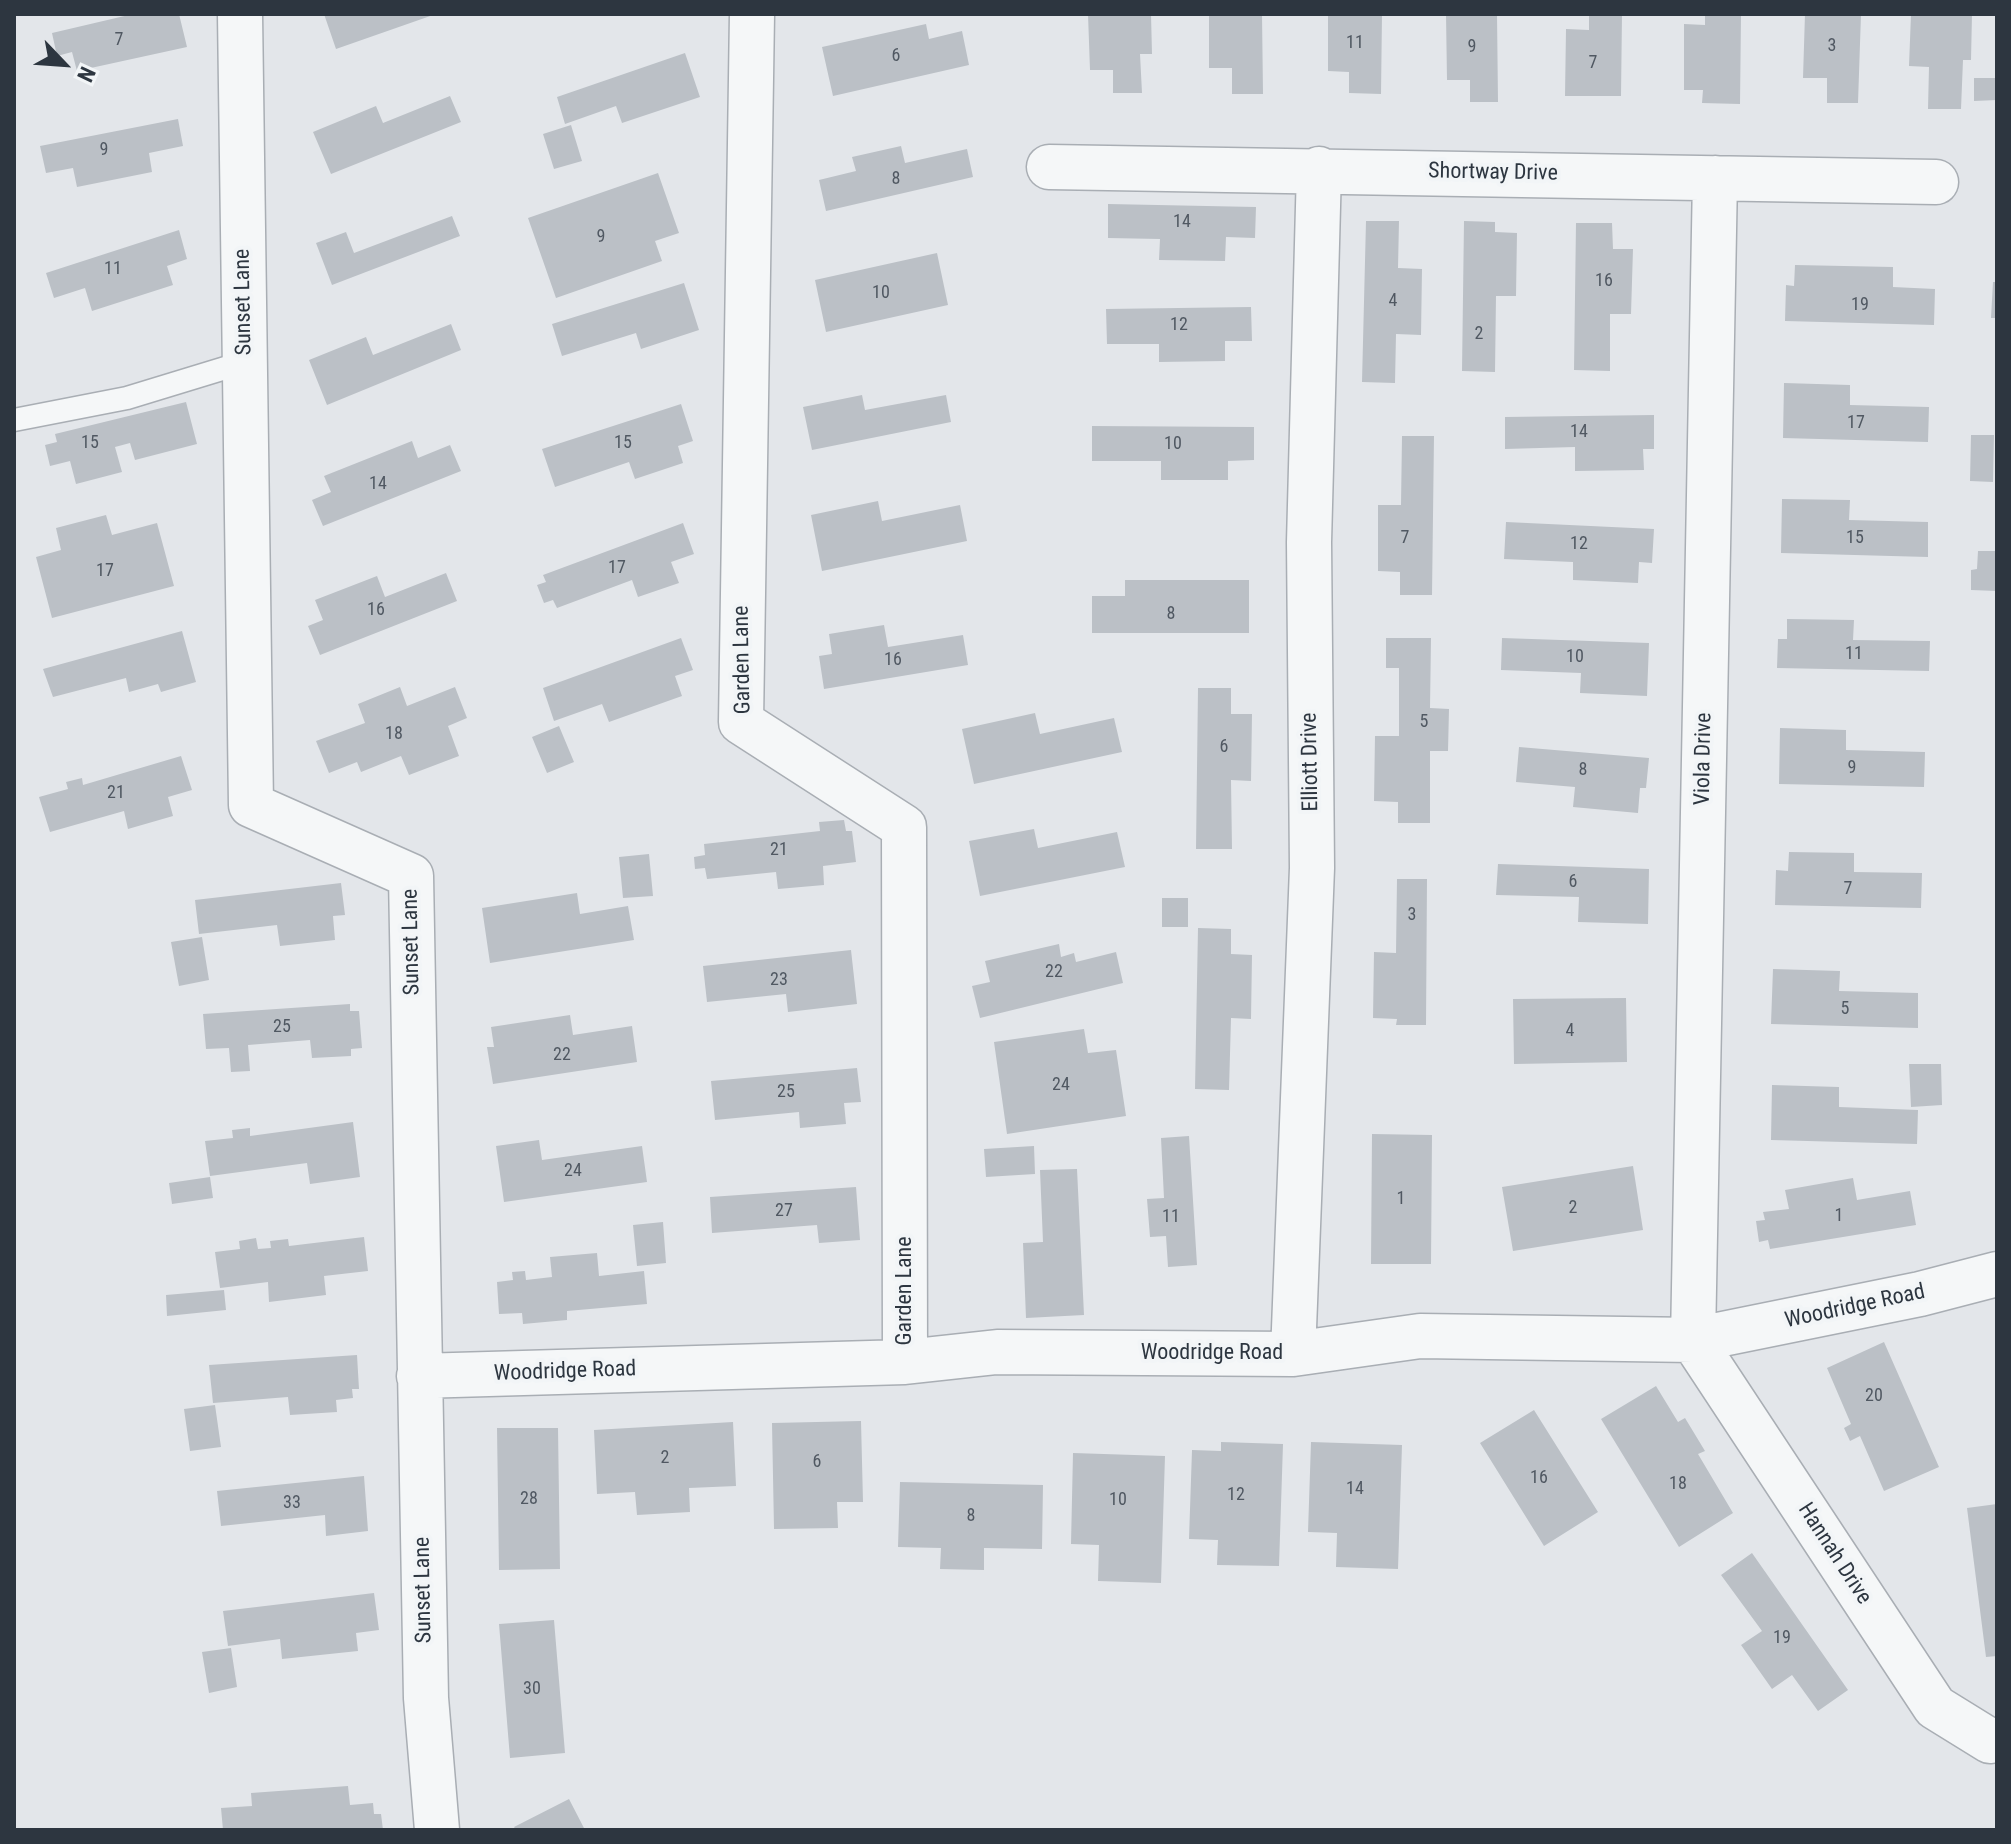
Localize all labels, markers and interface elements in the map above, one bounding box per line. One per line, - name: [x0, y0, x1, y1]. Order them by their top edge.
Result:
- north arrow: [24, 24, 104, 104]
- house number: 7: [115, 29, 123, 51]
- house number: 11: [1346, 32, 1364, 54]
- house number: 3: [1828, 35, 1836, 57]
- house number: 9: [1468, 36, 1476, 58]
- house number: 6: [892, 45, 900, 67]
- house number: 7: [1589, 52, 1597, 74]
- text: N: [72, 63, 100, 86]
- house number: 9: [100, 139, 108, 161]
- street label: Shortway Drive: [1428, 159, 1558, 187]
- house number: 8: [892, 168, 900, 190]
- house number: 14: [1173, 211, 1191, 233]
- house number: 9: [597, 226, 605, 248]
- street label: Sunset Lane: [230, 248, 258, 356]
- house number: 11: [104, 258, 122, 280]
- house number: 16: [1595, 270, 1613, 292]
- house number: 10: [872, 282, 890, 304]
- house number: 4: [1389, 290, 1397, 312]
- house number: 19: [1851, 294, 1869, 316]
- house number: 12: [1170, 314, 1188, 336]
- house number: 2: [1475, 323, 1483, 345]
- house number: 17: [1847, 412, 1865, 434]
- house number: 14: [1570, 421, 1588, 443]
- house number: 15: [81, 432, 99, 454]
- house number: 15: [614, 432, 632, 454]
- house number: 10: [1164, 433, 1182, 455]
- house number: 14: [369, 473, 387, 495]
- house number: 7: [1401, 527, 1409, 549]
- house number: 15: [1846, 527, 1864, 549]
- house number: 12: [1570, 533, 1588, 555]
- house number: 17: [608, 557, 626, 579]
- house number: 17: [96, 560, 114, 582]
- house number: 16: [367, 599, 385, 621]
- house number: 8: [1167, 603, 1175, 625]
- street label: Garden Lane: [729, 605, 757, 715]
- house number: 11: [1845, 643, 1863, 665]
- house number: 10: [1566, 646, 1584, 668]
- house number: 16: [884, 649, 902, 671]
- house number: 5: [1420, 711, 1428, 733]
- street label: Elliott Drive: [1297, 712, 1325, 812]
- street label: Viola Drive: [1690, 712, 1718, 806]
- house number: 18: [385, 723, 403, 745]
- house number: 6: [1220, 736, 1228, 758]
- house number: 9: [1848, 757, 1856, 779]
- house number: 8: [1579, 759, 1587, 781]
- house number: 21: [107, 782, 125, 804]
- house number: 21: [770, 839, 788, 861]
- house number: 6: [1569, 871, 1577, 893]
- house number: 7: [1844, 878, 1852, 900]
- street label: Sunset Lane: [398, 888, 426, 996]
- house number: 3: [1408, 904, 1416, 926]
- house number: 22: [1045, 961, 1063, 983]
- house number: 23: [770, 969, 788, 991]
- house number: 5: [1841, 998, 1849, 1020]
- house number: 25: [273, 1016, 291, 1038]
- house number: 4: [1566, 1020, 1574, 1042]
- house number: 22: [553, 1044, 571, 1066]
- house number: 24: [1052, 1074, 1070, 1096]
- house number: 25: [777, 1081, 795, 1103]
- house number: 24: [564, 1160, 582, 1182]
- house number: 1: [1397, 1188, 1405, 1210]
- house number: 2: [1569, 1197, 1577, 1219]
- house number: 27: [775, 1200, 793, 1222]
- house number: 1: [1835, 1205, 1843, 1227]
- house number: 11: [1162, 1206, 1180, 1228]
- street label: Garden Lane: [892, 1237, 918, 1345]
- street label: Woodridge Road: [1783, 1279, 1927, 1335]
- street label: Woodridge Road: [1141, 1340, 1283, 1366]
- street label: Woodridge Road: [493, 1356, 637, 1388]
- house number: 20: [1865, 1385, 1883, 1407]
- house number: 2: [661, 1447, 669, 1469]
- house number: 6: [813, 1451, 821, 1473]
- house number: 16: [1530, 1467, 1548, 1489]
- house number: 18: [1669, 1473, 1687, 1495]
- house number: 14: [1346, 1478, 1364, 1500]
- house number: 12: [1227, 1484, 1245, 1506]
- house number: 28: [520, 1488, 538, 1510]
- house number: 10: [1109, 1489, 1127, 1511]
- house number: 33: [283, 1492, 301, 1514]
- street label: Hannah Drive: [1791, 1498, 1877, 1610]
- house number: 8: [967, 1505, 975, 1527]
- street label: Sunset Lane: [410, 1536, 438, 1644]
- house number: 19: [1773, 1627, 1791, 1649]
- house number: 30: [523, 1678, 541, 1700]

